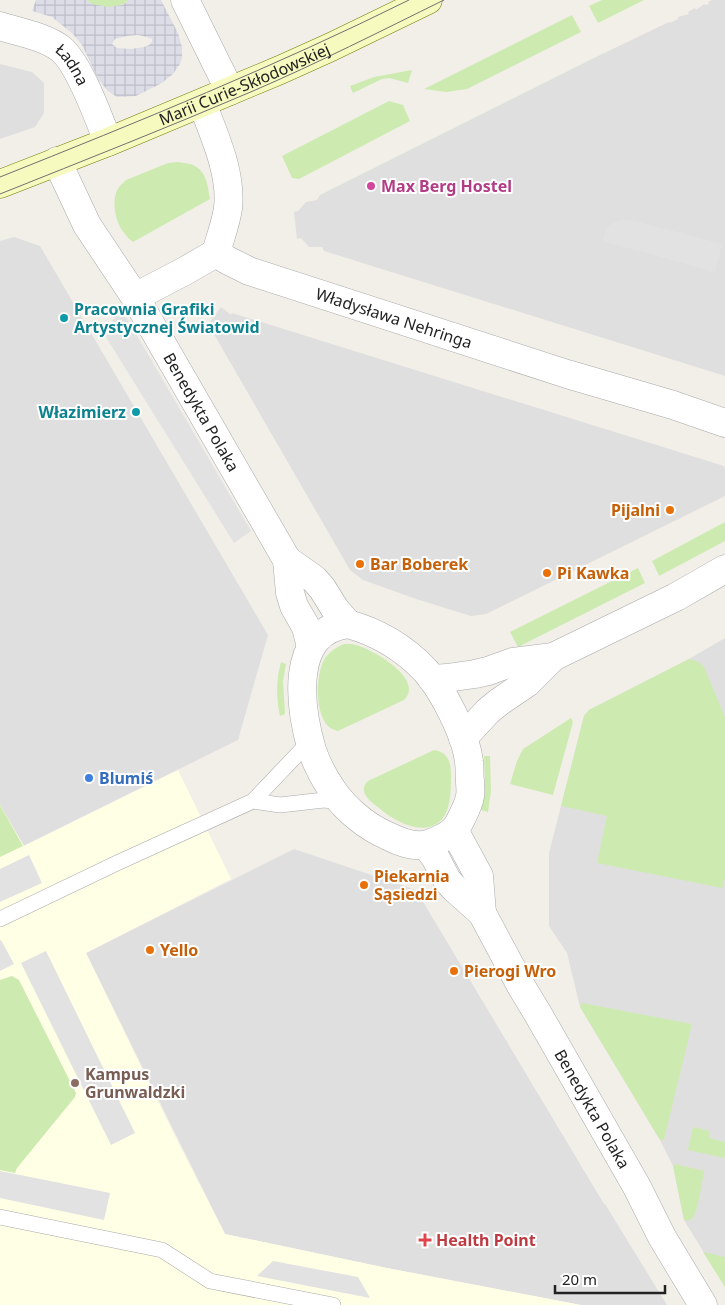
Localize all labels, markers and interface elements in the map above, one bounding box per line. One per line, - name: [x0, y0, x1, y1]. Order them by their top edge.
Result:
- street label: Ładna: [51, 38, 94, 89]
- street label: Marii Curie-Skłodowskiej: [156, 38, 333, 130]
- place label: Max Berg Hostel: [381, 175, 512, 197]
- marker: Max Berg Hostel: [365, 180, 377, 192]
- street label: Władysława Nehringa: [313, 282, 475, 354]
- place label: Pracownia Grafiki Artystycznej Światowid: [74, 298, 260, 338]
- marker: Pracownia Grafiki Artystycznej Światowid: [58, 312, 70, 324]
- street label: Benedykta Polaka: [158, 348, 244, 475]
- place label: Włazimierz: [38, 401, 126, 423]
- marker: Włazimierz: [130, 406, 142, 418]
- place label: Pijalni: [611, 499, 660, 521]
- marker: Pijalni: [664, 504, 676, 516]
- place label: Bar Boberek: [370, 553, 468, 575]
- marker: Bar Boberek: [354, 558, 366, 570]
- place label: Pi Kawka: [557, 562, 629, 584]
- marker: Pi Kawka: [541, 567, 553, 579]
- place label: Blumiś: [99, 767, 153, 789]
- marker: Blumiś: [83, 772, 95, 784]
- place label: Piekarnia Sąsiedzi: [374, 865, 450, 905]
- marker: Piekarnia Sąsiedzi: [358, 879, 370, 891]
- place label: Yello: [160, 939, 198, 961]
- marker: Yello: [144, 944, 156, 956]
- place label: Pierogi Wro: [464, 960, 556, 982]
- marker: Pierogi Wro: [448, 965, 460, 977]
- street label: Benedykta Polaka: [550, 1045, 635, 1172]
- place label: Kampus Grunwaldzki: [85, 1063, 185, 1103]
- marker: Kampus Grunwaldzki: [69, 1077, 81, 1089]
- place label: Health Point: [436, 1229, 536, 1251]
- marker: Health Point: [418, 1233, 432, 1247]
- scale bar: [555, 1262, 665, 1294]
- text: 20 m: [562, 1269, 597, 1289]

